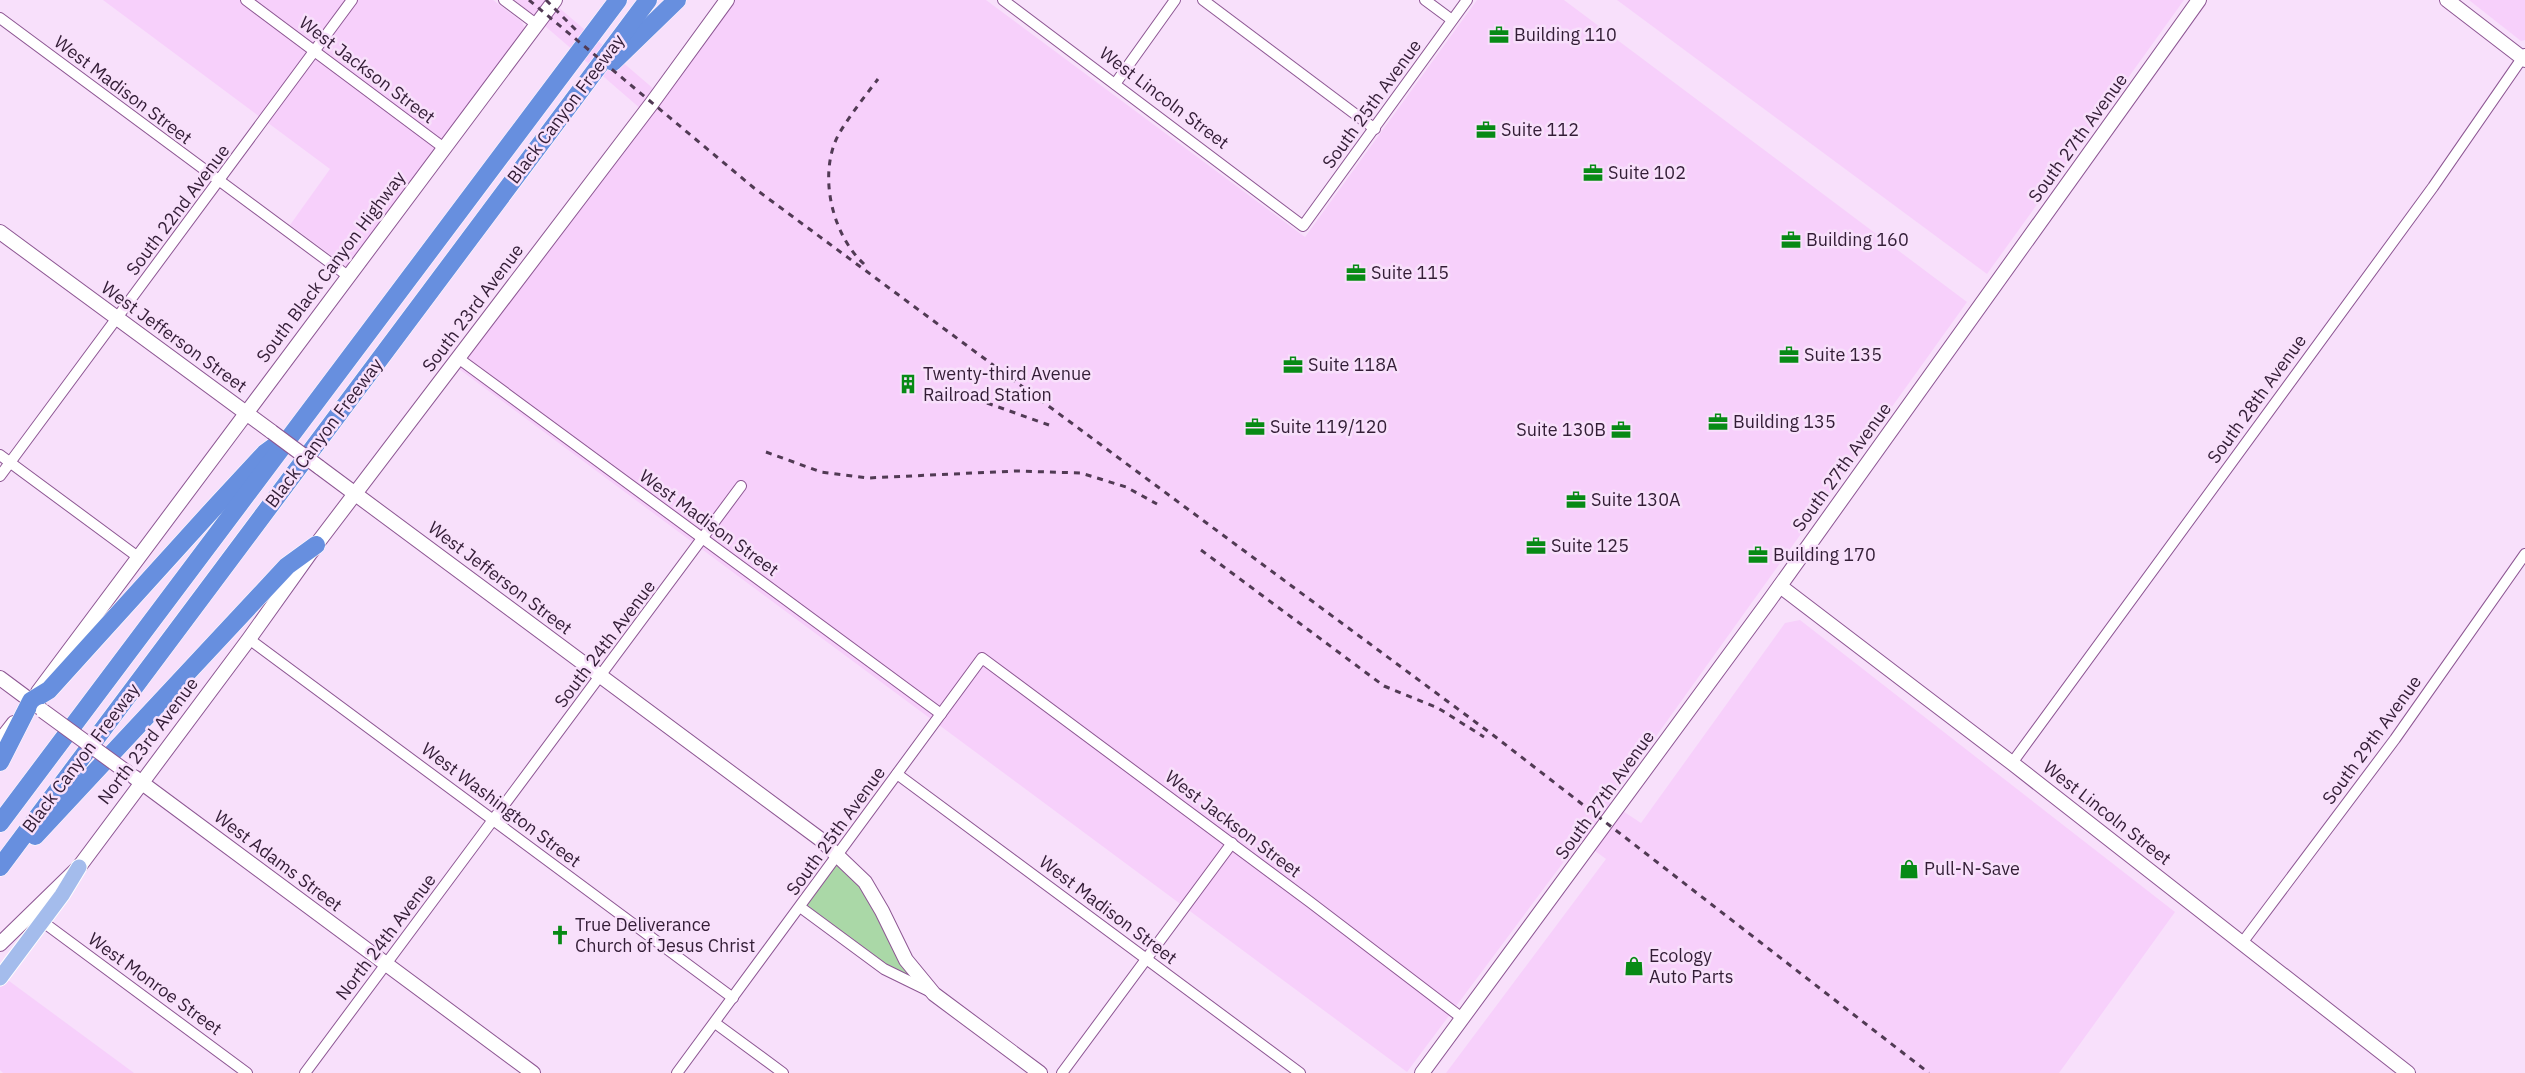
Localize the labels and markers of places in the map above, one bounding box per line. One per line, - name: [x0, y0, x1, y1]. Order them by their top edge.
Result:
- place label: Building 110: [1514, 23, 1617, 46]
- office icon: Building 110: [1488, 24, 1510, 46]
- place label: Suite 112: [1501, 118, 1579, 141]
- office icon: Suite 112: [1475, 119, 1497, 141]
- place label: Suite 102: [1608, 161, 1686, 184]
- office icon: Suite 102: [1582, 162, 1604, 184]
- place label: Building 160: [1806, 228, 1909, 251]
- office icon: Building 160: [1780, 229, 1802, 251]
- place label: Suite 115: [1371, 261, 1449, 284]
- office icon: Suite 115: [1345, 262, 1367, 284]
- place label: Suite 135: [1804, 343, 1882, 366]
- office icon: Suite 135: [1778, 344, 1800, 366]
- place label: Suite 118A: [1308, 353, 1398, 376]
- office icon: Suite 118A: [1282, 354, 1304, 376]
- place label: Twenty-third Avenue Railroad Station: [923, 362, 1091, 406]
- building icon: Twenty-third Avenue Railroad Station: [897, 373, 919, 395]
- place label: Building 135: [1733, 410, 1836, 433]
- office icon: Building 135: [1707, 411, 1729, 433]
- place label: Suite 119/120: [1270, 415, 1387, 438]
- office icon: Suite 119/120: [1244, 416, 1266, 438]
- place label: Suite 130B: [1516, 418, 1606, 441]
- office icon: Suite 130B: [1610, 419, 1632, 441]
- place label: Suite 130A: [1591, 488, 1681, 511]
- office icon: Suite 130A: [1565, 489, 1587, 511]
- place label: Suite 125: [1551, 534, 1629, 557]
- office icon: Suite 125: [1525, 535, 1547, 557]
- place label: Building 170: [1773, 543, 1876, 566]
- office icon: Building 170: [1747, 544, 1769, 566]
- place label: Pull-N-Save: [1924, 857, 2020, 880]
- shop icon: Pull-N-Save: [1898, 858, 1920, 880]
- place label: True Deliverance Church of Jesus Christ: [575, 913, 755, 957]
- church icon: True Deliverance Church of Jesus Christ: [549, 924, 571, 946]
- place label: Ecology Auto Parts: [1649, 944, 1733, 988]
- shop icon: Ecology Auto Parts: [1623, 955, 1645, 977]

